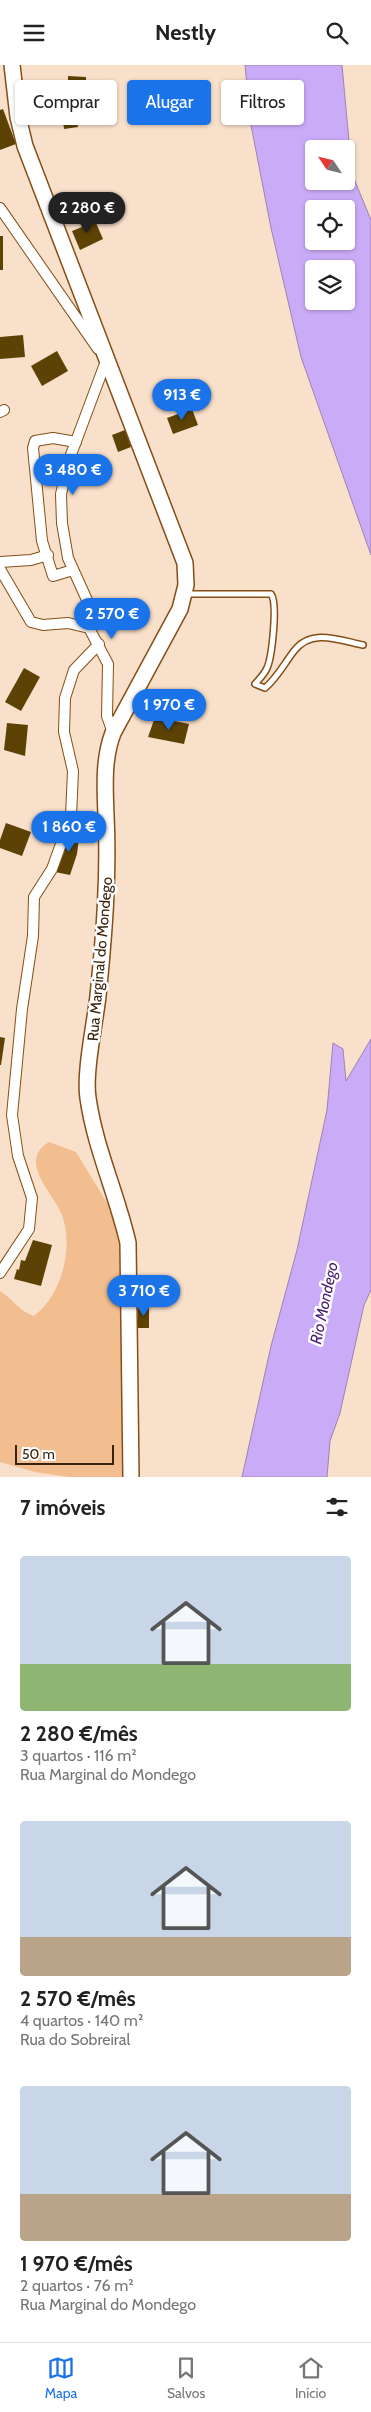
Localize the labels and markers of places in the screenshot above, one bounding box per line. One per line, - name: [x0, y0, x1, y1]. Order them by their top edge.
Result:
- pin: 2 280 €: [41, 191, 133, 234]
- pin: 913 €: [147, 379, 217, 421]
- pin: 3 480 €: [27, 453, 119, 496]
- pin: 2 570 €: [66, 597, 158, 640]
- pin: 1 970 €: [123, 689, 215, 731]
- pin: 1 860 €: [23, 811, 115, 853]
- pin: 3 710 €: [98, 1275, 190, 1317]

